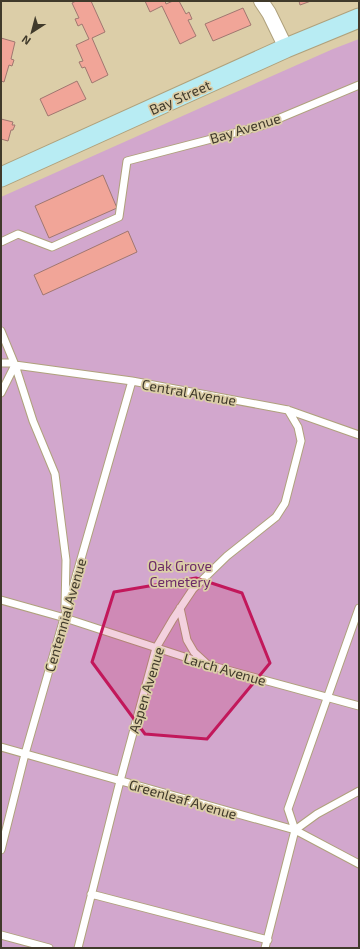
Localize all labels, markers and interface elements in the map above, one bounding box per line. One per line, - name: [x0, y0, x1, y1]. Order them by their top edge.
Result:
- north arrow: [12, 12, 52, 52]
- text: N: [19, 33, 33, 48]
- street label: Bay Street: [147, 76, 213, 118]
- street label: Bay Avenue: [208, 109, 282, 147]
- street label: Central Avenue: [140, 375, 238, 409]
- street label: Centennial Avenue: [41, 556, 89, 674]
- park label: Oak Grove Cemetery: [148, 557, 212, 590]
- street label: Aspen Avenue: [125, 645, 167, 735]
- street label: Larch Avenue: [182, 649, 268, 689]
- street label: Greenleaf Avenue: [127, 775, 239, 823]

